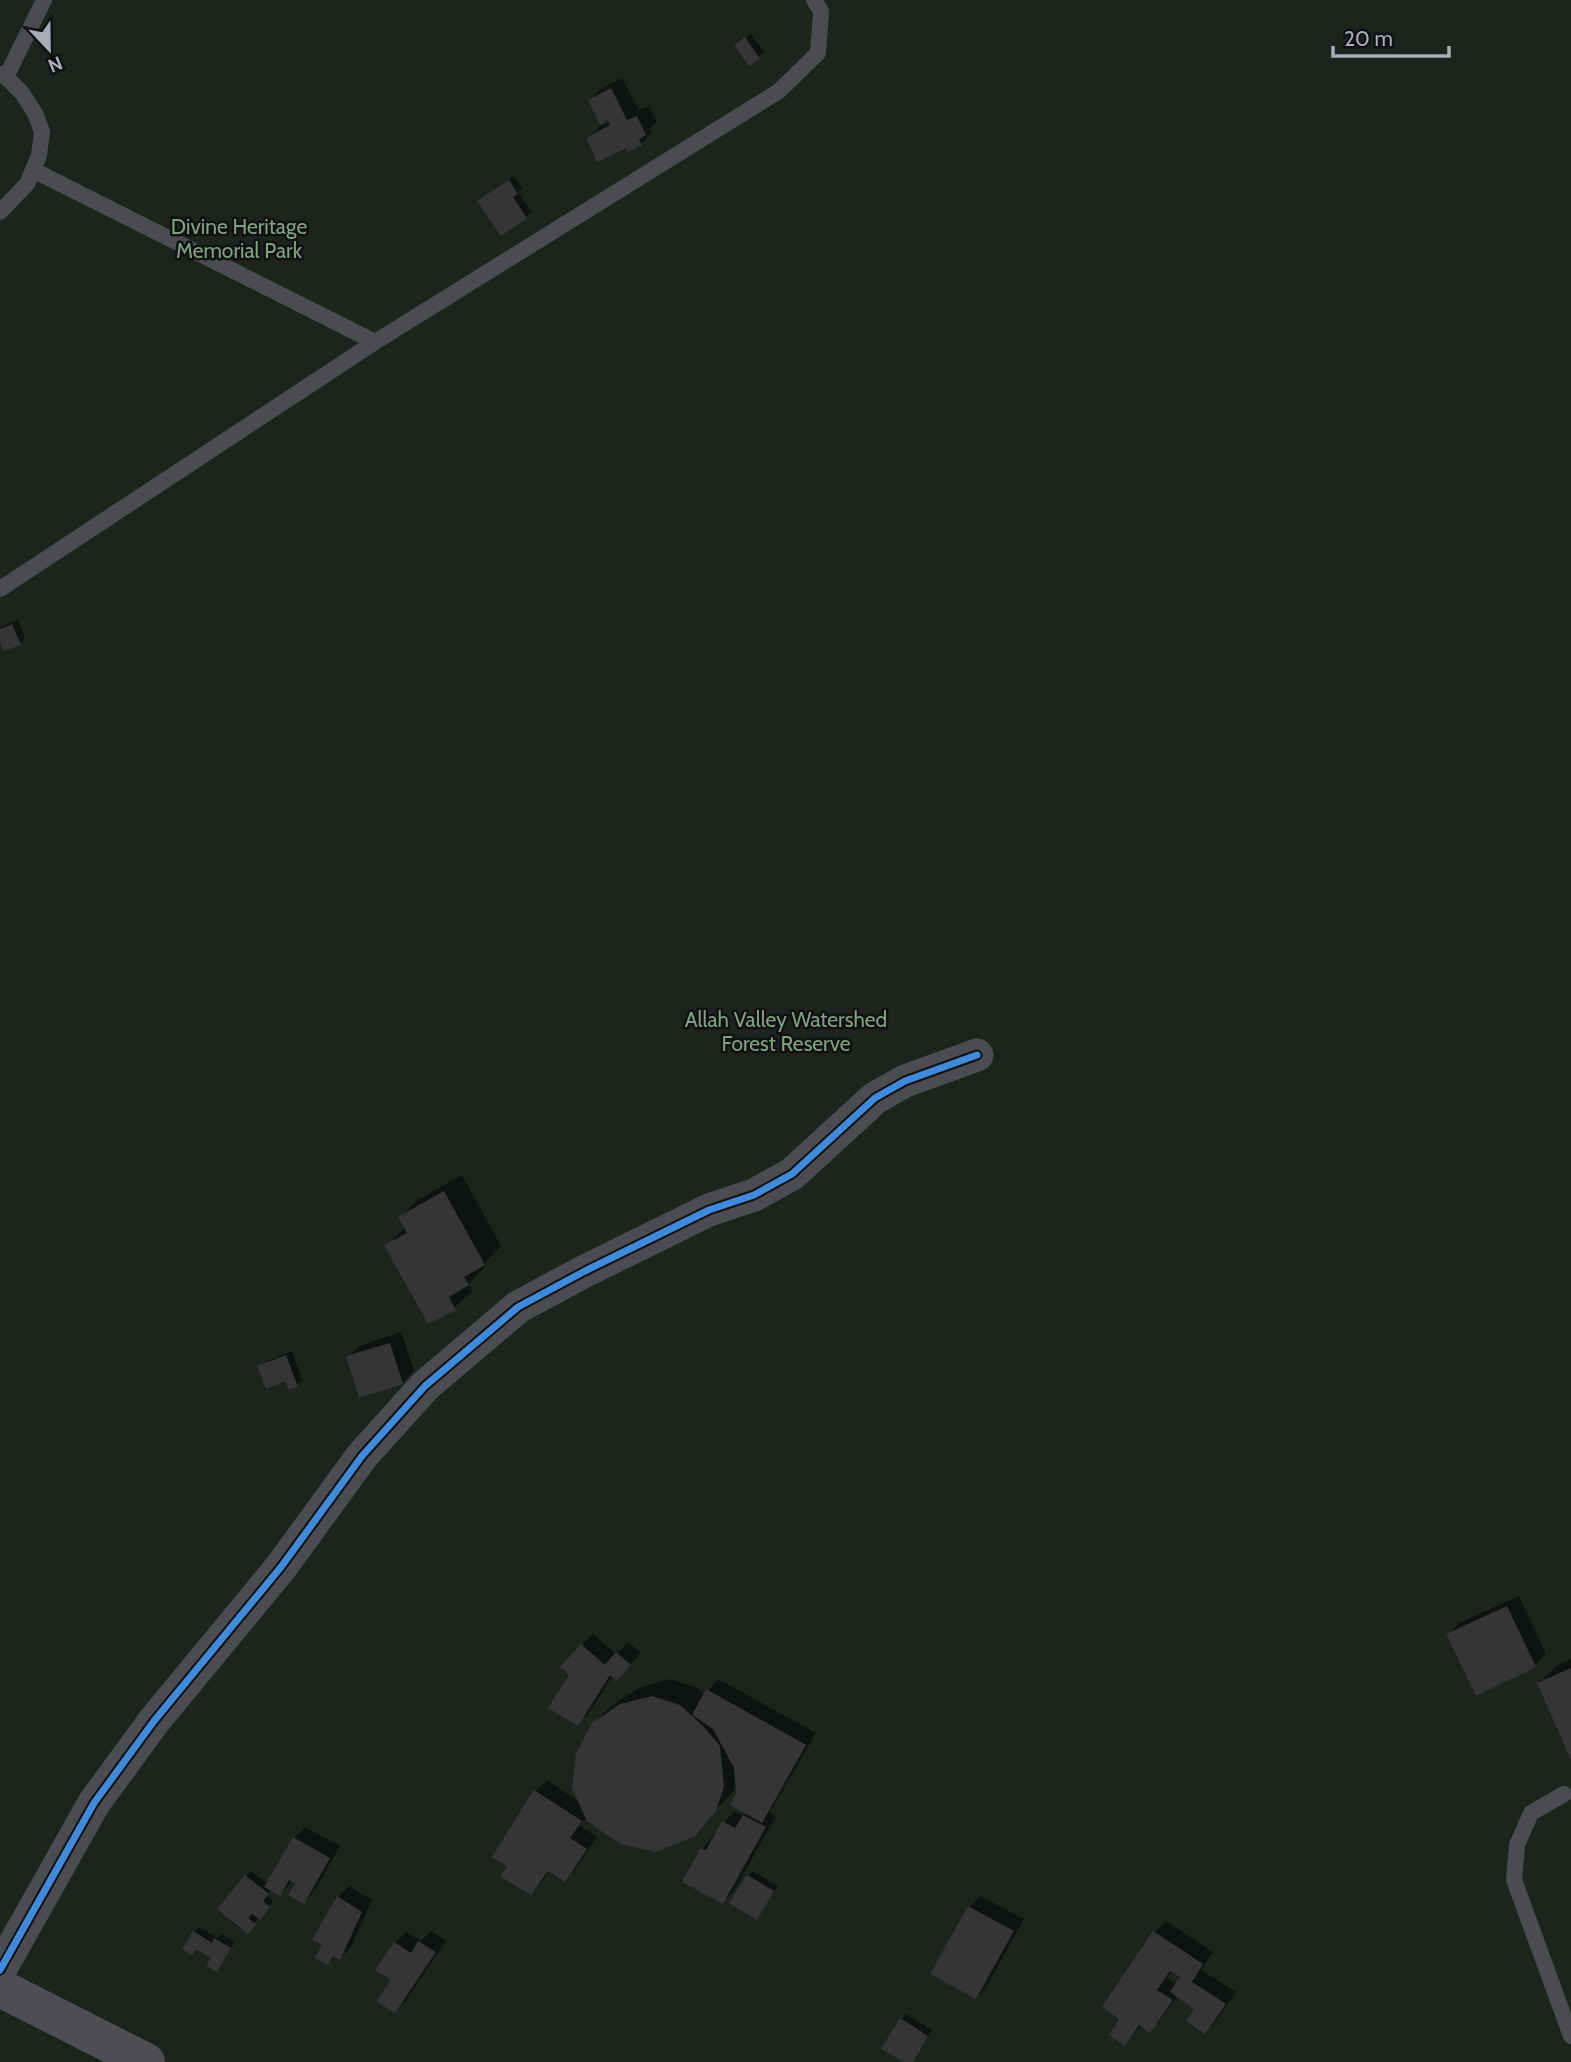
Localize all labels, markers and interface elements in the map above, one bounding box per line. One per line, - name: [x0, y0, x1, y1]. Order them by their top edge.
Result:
- north arrow: [14, 14, 84, 84]
- scale bar: [1333, 14, 1448, 58]
- text: 20 m: [1344, 26, 1393, 51]
- text: N: [45, 51, 66, 77]
- park label: Divine Heritage Memorial Park: [171, 214, 307, 263]
- park label: Allah Valley Watershed Forest Reserve: [685, 1007, 887, 1056]

